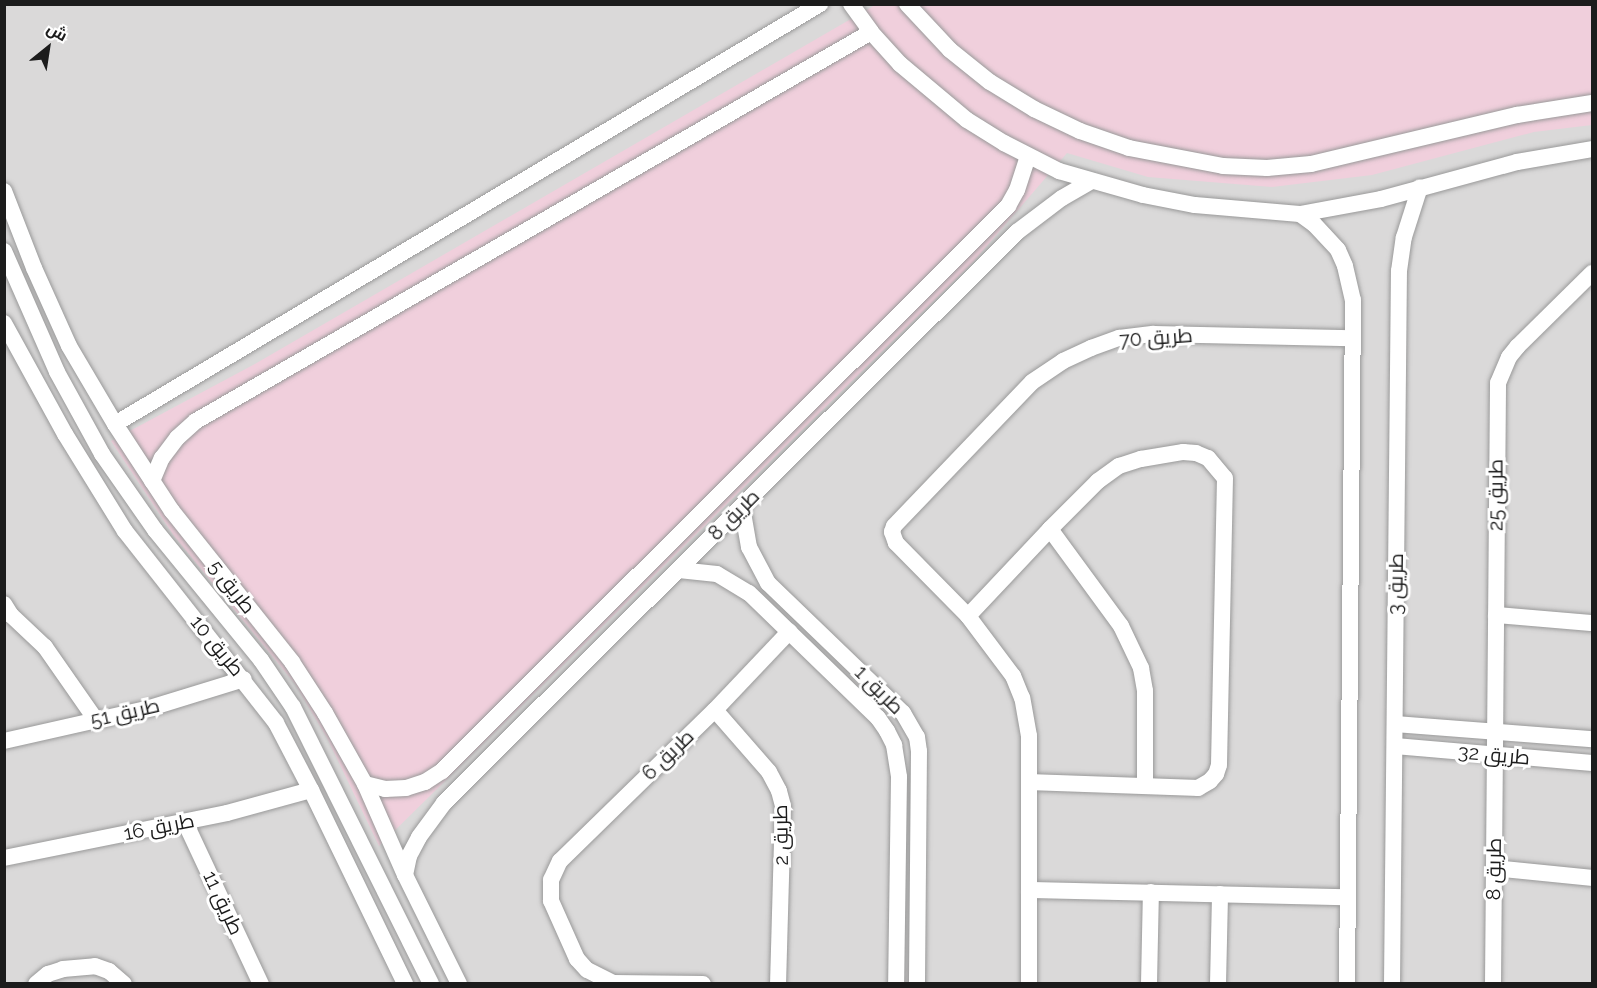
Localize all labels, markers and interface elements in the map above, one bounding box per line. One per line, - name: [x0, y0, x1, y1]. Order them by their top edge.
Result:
- north arrow: [18, 18, 78, 78]
- text: ش: [44, 19, 71, 45]
- street label: طريق 70: [1118, 323, 1194, 353]
- street label: طريق 25: [1484, 459, 1508, 531]
- street label: طريق 8: [703, 484, 765, 546]
- street label: طريق 3: [1383, 553, 1409, 615]
- street label: طريق 5: [204, 555, 260, 619]
- street label: طريق 10: [185, 611, 249, 681]
- street label: طريق 1: [850, 661, 908, 719]
- street label: طريق 51: [88, 693, 162, 733]
- street label: طريق 6: [637, 725, 699, 785]
- street label: طريق 32: [1457, 740, 1531, 770]
- street label: طريق 2: [768, 804, 794, 866]
- street label: طريق 16: [122, 808, 196, 846]
- street label: طريق 8: [1481, 837, 1507, 901]
- street label: طريق 11: [198, 867, 248, 939]

